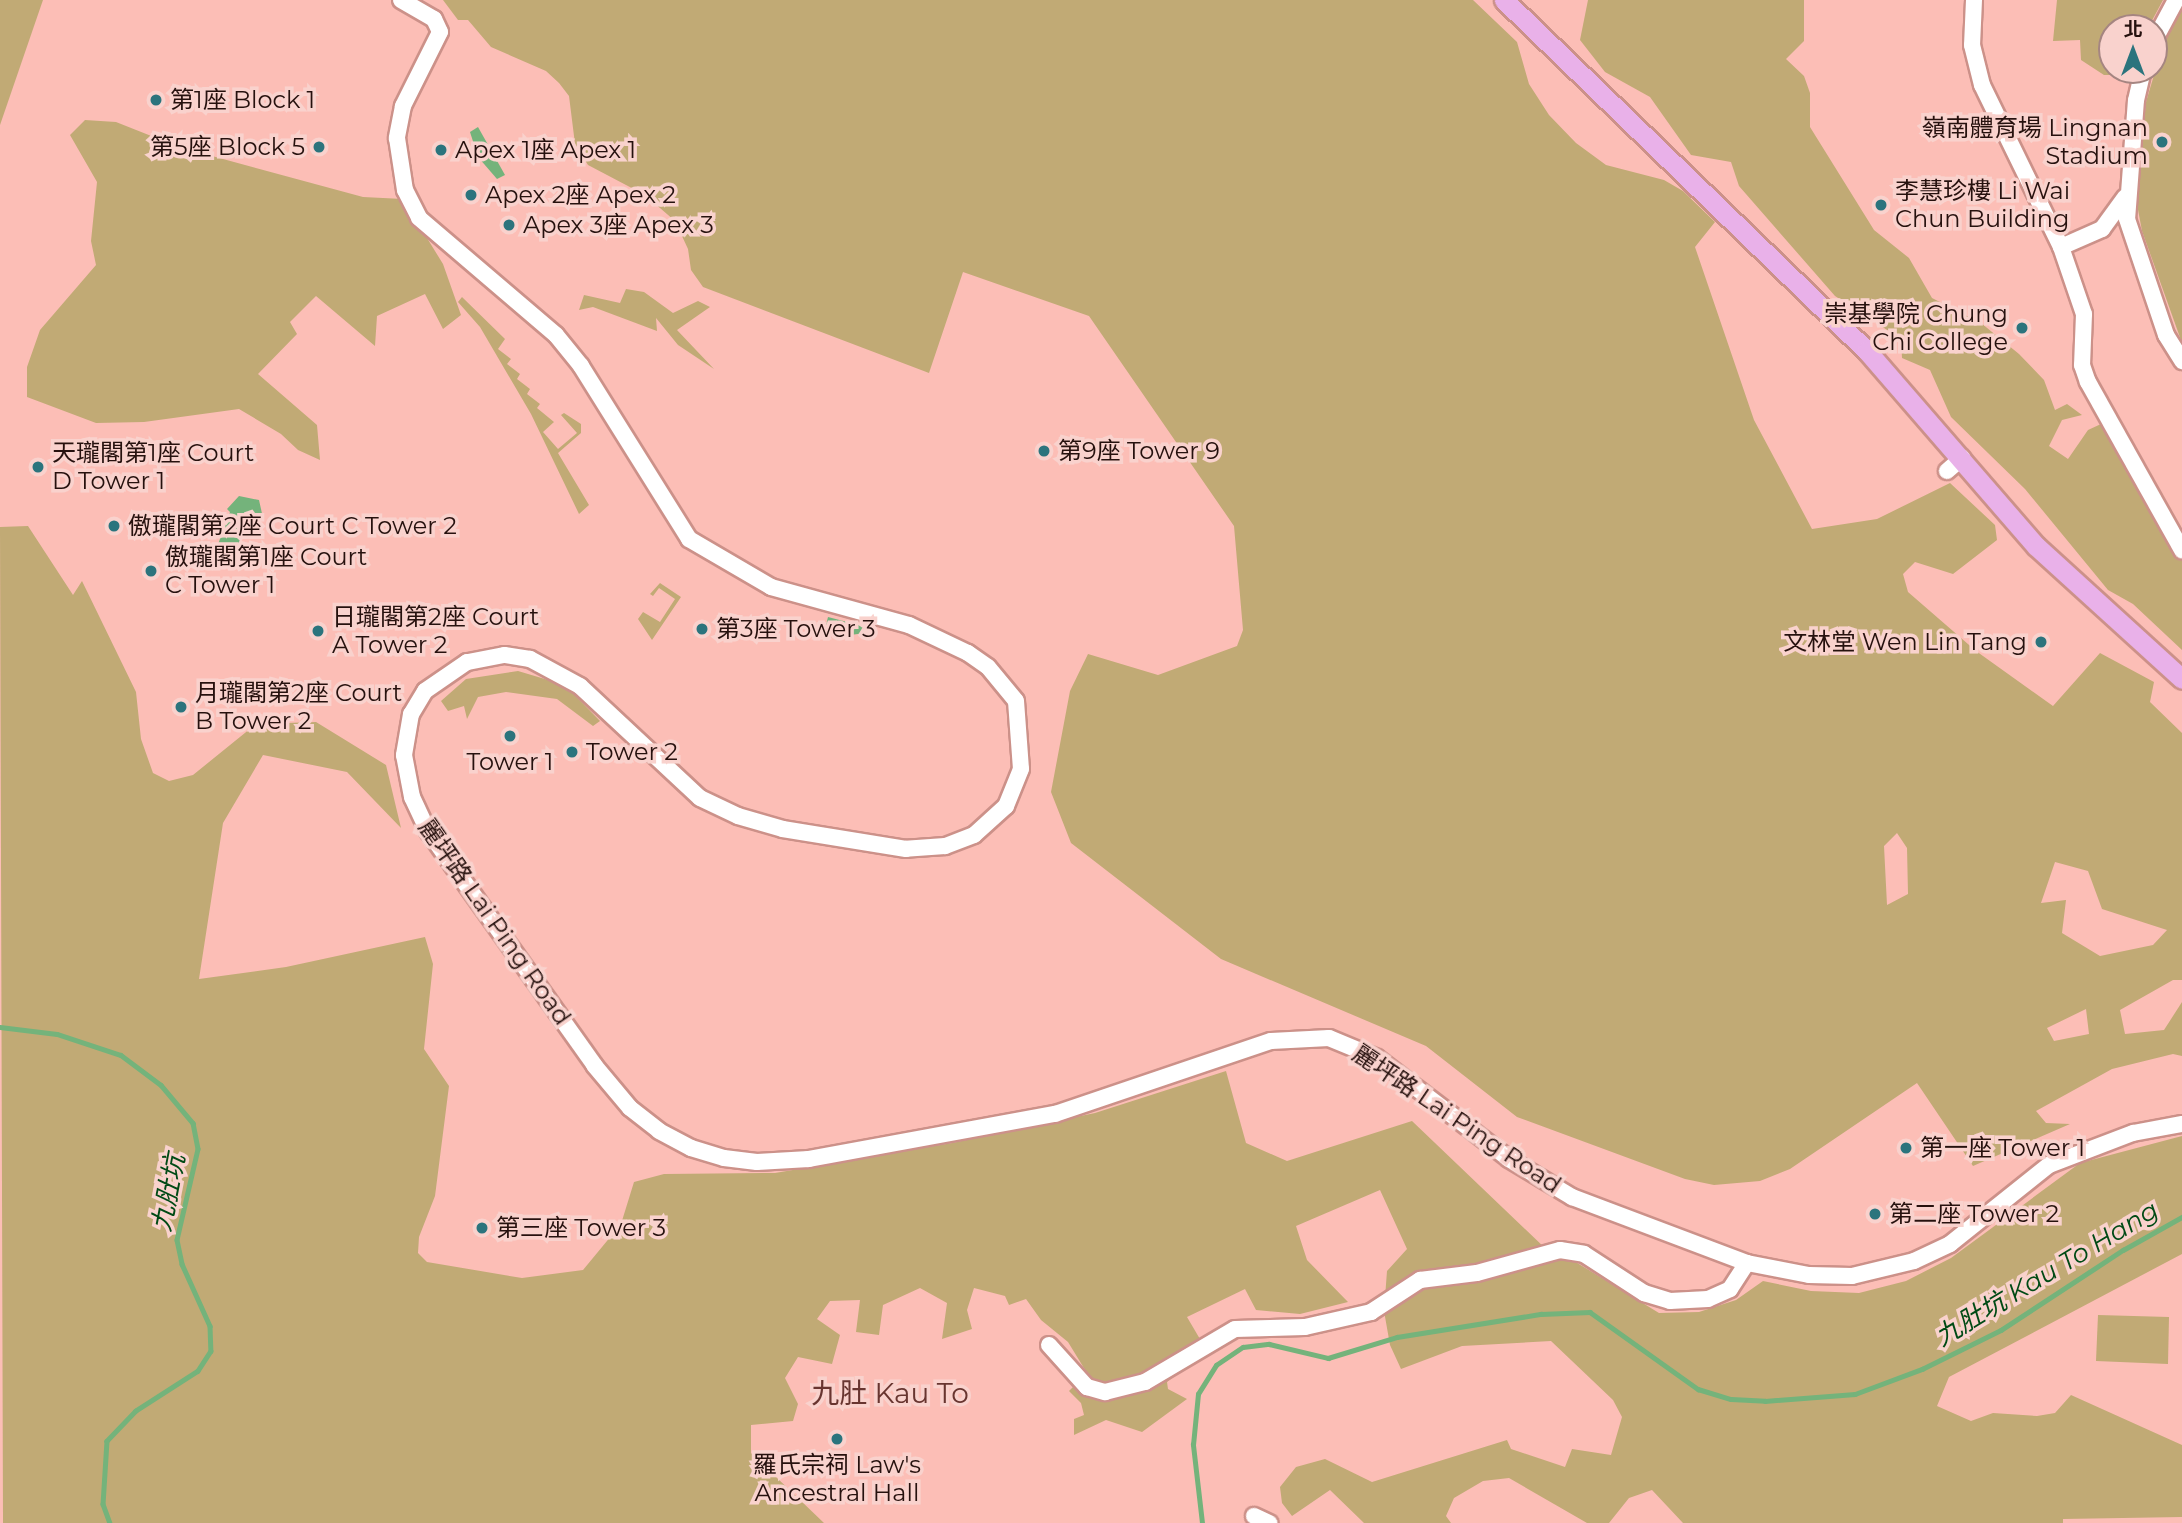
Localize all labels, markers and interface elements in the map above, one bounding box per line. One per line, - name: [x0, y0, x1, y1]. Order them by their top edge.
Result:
- north arrow: [2098, 14, 2168, 84]
- text: 北: [2123, 18, 2143, 41]
- place label: 第1座 Block 1: [170, 86, 315, 114]
- marker: 第1座 Block 1: [148, 92, 164, 108]
- place label: 嶺南體育場 Lingnan Stadium: [1922, 114, 2148, 170]
- place label: 第5座 Block 5: [150, 133, 305, 161]
- marker: 嶺南體育場 Lingnan Stadium: [2154, 134, 2170, 150]
- place label: Apex 1座 Apex 1: [455, 136, 636, 164]
- marker: 第5座 Block 5: [311, 139, 327, 155]
- marker: Apex 1座 Apex 1: [433, 142, 449, 158]
- place label: 李慧珍樓 Li Wai Chun Building: [1895, 177, 2070, 233]
- place label: Apex 2座 Apex 2: [485, 181, 676, 209]
- marker: Apex 2座 Apex 2: [463, 187, 479, 203]
- marker: 李慧珍樓 Li Wai Chun Building: [1873, 197, 1889, 213]
- place label: Apex 3座 Apex 3: [523, 211, 714, 239]
- marker: Apex 3座 Apex 3: [501, 217, 517, 233]
- place label: 崇基學院 Chung Chi College: [1824, 300, 2008, 356]
- marker: 崇基學院 Chung Chi College: [2014, 320, 2030, 336]
- place label: 第9座 Tower 9: [1058, 437, 1220, 465]
- place label: 天瓏閣第1座 Court D Tower 1: [52, 439, 254, 495]
- marker: 第9座 Tower 9: [1036, 443, 1052, 459]
- marker: 天瓏閣第1座 Court D Tower 1: [30, 459, 46, 475]
- place label: 傲瓏閣第2座 Court C Tower 2: [128, 512, 457, 540]
- marker: 傲瓏閣第2座 Court C Tower 2: [106, 518, 122, 534]
- place label: 傲瓏閣第1座 Court C Tower 1: [165, 543, 367, 599]
- marker: 傲瓏閣第1座 Court C Tower 1: [143, 563, 159, 579]
- place label: 日瓏閣第2座 Court A Tower 2: [332, 603, 539, 659]
- place label: 第3座 Tower 3: [716, 615, 876, 643]
- marker: 第3座 Tower 3: [694, 621, 710, 637]
- marker: 日瓏閣第2座 Court A Tower 2: [310, 623, 326, 639]
- place label: 文林堂 Wen Lin Tang: [1783, 628, 2027, 656]
- marker: 文林堂 Wen Lin Tang: [2033, 634, 2049, 650]
- place label: 月瓏閣第2座 Court B Tower 2: [195, 679, 402, 735]
- marker: 月瓏閣第2座 Court B Tower 2: [173, 699, 189, 715]
- marker: Tower 1: [502, 728, 518, 744]
- place label: Tower 2: [586, 738, 678, 766]
- marker: Tower 2: [564, 744, 580, 760]
- place label: Tower 1: [467, 748, 553, 776]
- street label: 麗坪路 Lai Ping Road: [413, 814, 577, 1030]
- street label: 麗坪路 Lai Ping Road: [1348, 1039, 1566, 1199]
- place label: 第一座 Tower 1: [1920, 1134, 2085, 1162]
- marker: 第一座 Tower 1: [1898, 1140, 1914, 1156]
- water label: 九肚坑: [146, 1152, 192, 1234]
- water label: 九肚坑 Kau To Hang: [1930, 1195, 2164, 1353]
- place label: 第二座 Tower 2: [1889, 1200, 2059, 1228]
- marker: 第二座 Tower 2: [1867, 1206, 1883, 1222]
- place label: 第三座 Tower 3: [496, 1214, 666, 1242]
- marker: 第三座 Tower 3: [474, 1220, 490, 1236]
- district label: 九肚 Kau To: [811, 1376, 969, 1410]
- marker: 羅氏宗祠 Law's Ancestral Hall: [829, 1431, 845, 1447]
- place label: 羅氏宗祠 Law's Ancestral Hall: [753, 1451, 921, 1507]

